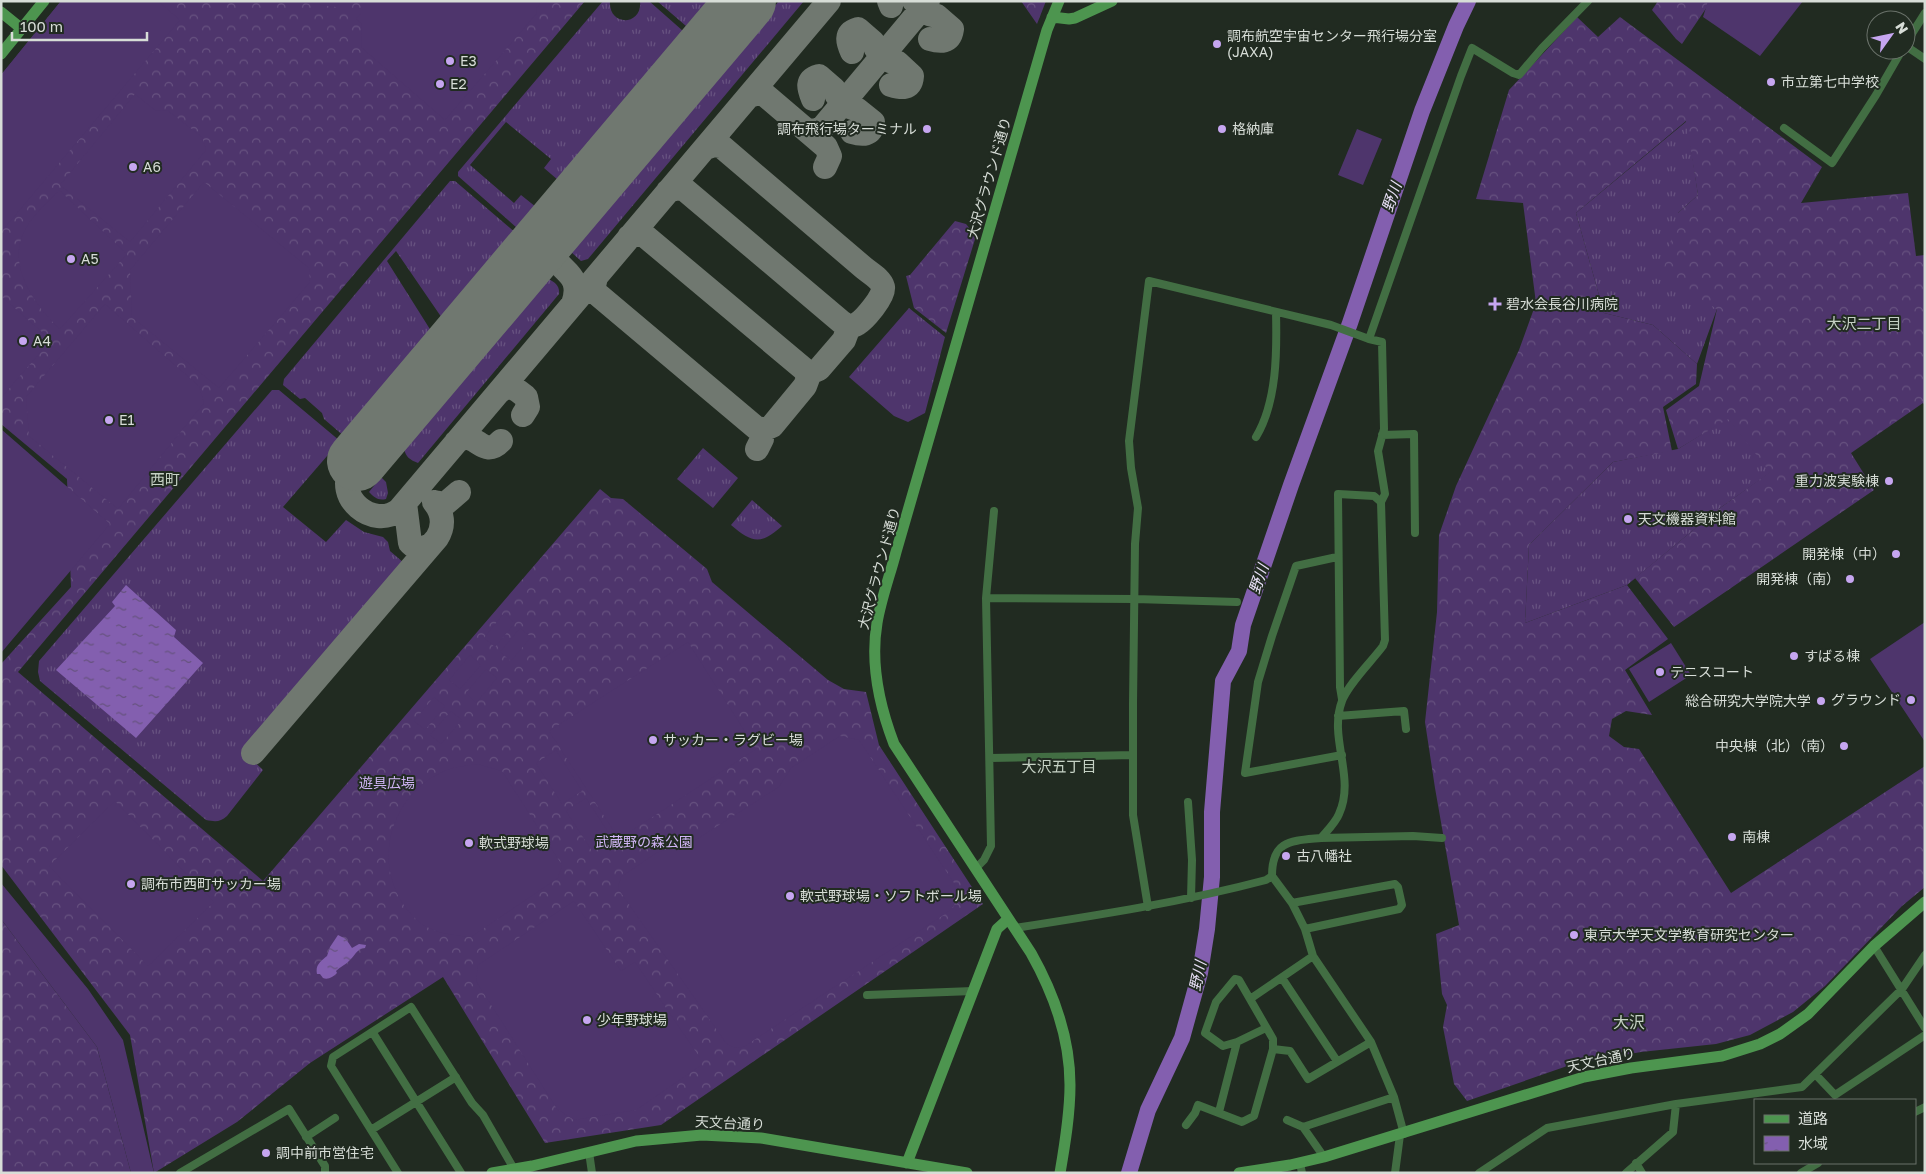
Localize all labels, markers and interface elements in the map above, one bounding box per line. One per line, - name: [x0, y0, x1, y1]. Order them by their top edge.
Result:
- scale bar: [12, 10, 148, 42]
- north arrow: [1866, 10, 1916, 60]
- text: 100 m: [20, 17, 63, 35]
- text: N: [1892, 19, 1912, 37]
- place label: 調布航空宇宙センター飛行場分室 (JAXA): [1227, 27, 1437, 60]
- marker: 調布航空宇宙センター飛行場分室 (JAXA): [1211, 38, 1223, 50]
- place label: E3: [460, 52, 477, 69]
- marker: E3: [444, 55, 456, 67]
- place label: 市立第七中学校: [1781, 73, 1879, 90]
- place label: E2: [450, 75, 467, 92]
- marker: 市立第七中学校: [1765, 76, 1777, 88]
- marker: E2: [434, 78, 446, 90]
- street label: 大沢グラウンド通り: [963, 115, 1014, 241]
- place label: 調布飛行場ターミナル: [777, 120, 917, 137]
- place label: 格納庫: [1232, 120, 1274, 137]
- marker: 調布飛行場ターミナル: [921, 123, 933, 135]
- marker: 格納庫: [1216, 123, 1228, 135]
- place label: A6: [143, 158, 161, 175]
- marker: A6: [127, 161, 139, 173]
- water label: 野川: [1378, 178, 1405, 214]
- place label: A5: [81, 250, 99, 267]
- marker: A5: [65, 253, 77, 265]
- place label: 碧水会長谷川病院: [1506, 295, 1618, 312]
- marker: 碧水会長谷川病院: [1488, 297, 1502, 311]
- district label: 大沢二丁目: [1826, 314, 1902, 332]
- place label: A4: [33, 332, 51, 349]
- marker: A4: [17, 335, 29, 347]
- place label: E1: [119, 411, 135, 428]
- marker: E1: [103, 414, 115, 426]
- district label: 西町: [150, 470, 180, 488]
- place label: 重力波実験棟: [1795, 472, 1879, 489]
- marker: 重力波実験棟: [1883, 475, 1895, 487]
- street label: 大沢グラウンド通り: [854, 505, 903, 631]
- place label: 天文機器資料館: [1638, 510, 1736, 527]
- marker: 天文機器資料館: [1622, 513, 1634, 525]
- place label: 開発棟（中）: [1802, 545, 1886, 562]
- marker: 開発棟（中）: [1890, 548, 1902, 560]
- water label: 野川: [1245, 560, 1272, 596]
- place label: 開発棟（南）: [1756, 570, 1840, 587]
- marker: 開発棟（南）: [1844, 573, 1856, 585]
- place label: すばる棟: [1804, 647, 1860, 664]
- marker: すばる棟: [1788, 650, 1800, 662]
- place label: テニスコート: [1670, 663, 1754, 680]
- marker: テニスコート: [1654, 666, 1666, 678]
- place label: グラウンド: [1831, 691, 1901, 708]
- place label: 総合研究大学院大学: [1685, 692, 1811, 709]
- marker: グラウンド: [1905, 694, 1917, 706]
- marker: 総合研究大学院大学: [1815, 695, 1827, 707]
- place label: サッカー・ラグビー場: [663, 731, 803, 748]
- marker: サッカー・ラグビー場: [647, 734, 659, 746]
- place label: 中央棟（北）（南）: [1715, 737, 1834, 754]
- marker: 中央棟（北）（南）: [1838, 740, 1850, 752]
- district label: 大沢五丁目: [1021, 757, 1097, 775]
- park label: 遊具広場: [359, 774, 415, 791]
- place label: 南棟: [1742, 828, 1770, 845]
- marker: 南棟: [1726, 831, 1738, 843]
- park label: 武蔵野の森公園: [595, 833, 693, 850]
- place label: 軟式野球場: [479, 834, 549, 851]
- marker: 軟式野球場: [463, 837, 475, 849]
- place label: 古八幡社: [1296, 847, 1352, 864]
- marker: 古八幡社: [1280, 850, 1292, 862]
- place label: 調布市西町サッカー場: [141, 875, 281, 892]
- marker: 調布市西町サッカー場: [125, 878, 137, 890]
- place label: 軟式野球場・ソフトボール場: [800, 887, 982, 904]
- marker: 軟式野球場・ソフトボール場: [784, 890, 796, 902]
- place label: 東京大学天文学教育研究センター: [1584, 926, 1794, 943]
- marker: 東京大学天文学教育研究センター: [1568, 929, 1580, 941]
- water label: 野川: [1185, 957, 1209, 992]
- place label: 少年野球場: [597, 1011, 667, 1028]
- district label: 大沢: [1613, 1012, 1645, 1032]
- marker: 少年野球場: [581, 1014, 593, 1026]
- street label: 天文台通り: [1565, 1044, 1637, 1075]
- legend: [1754, 1099, 1916, 1164]
- text: 道路: [1798, 1109, 1828, 1127]
- street label: 天文台通り: [695, 1112, 765, 1133]
- text: 水域: [1798, 1134, 1828, 1152]
- place label: 調中前市営住宅: [276, 1144, 374, 1161]
- marker: 調中前市営住宅: [260, 1147, 272, 1159]

